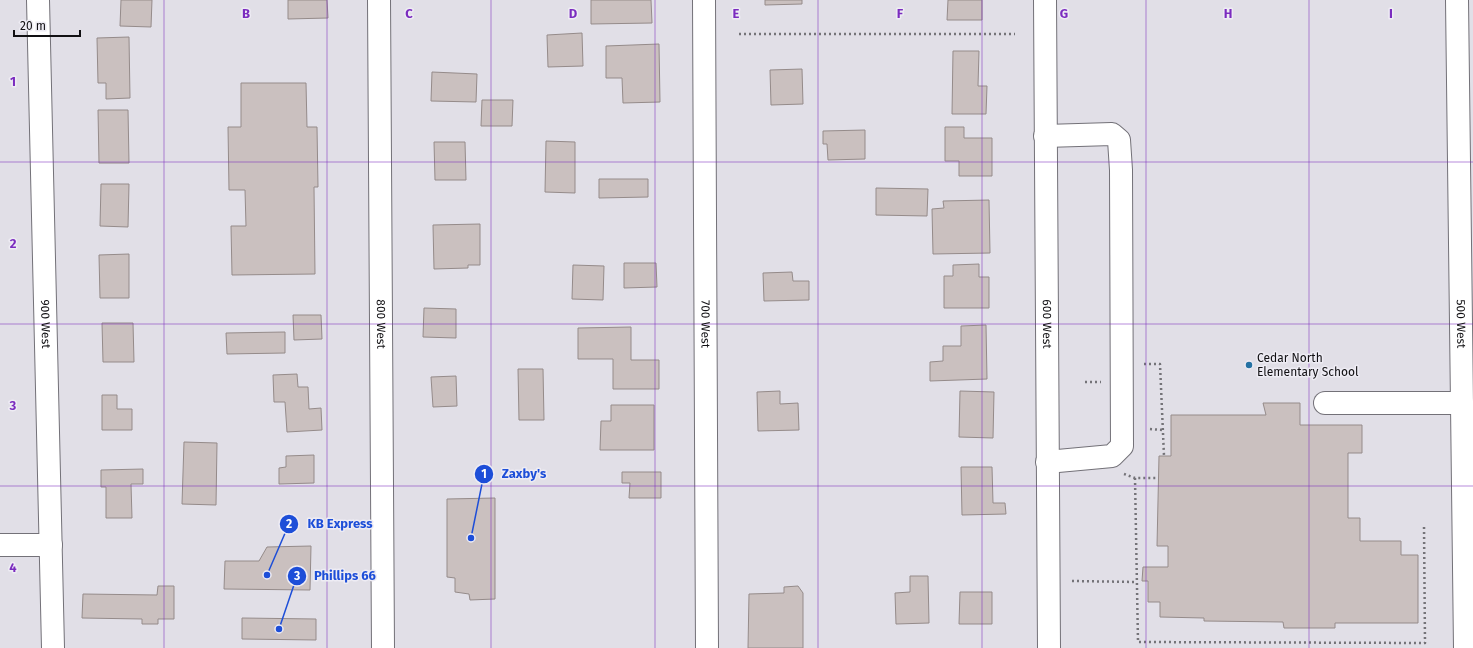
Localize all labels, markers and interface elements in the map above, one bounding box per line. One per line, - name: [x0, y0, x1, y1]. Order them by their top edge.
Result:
- text: B: [242, 6, 250, 21]
- text: C: [405, 6, 413, 21]
- text: D: [569, 6, 578, 21]
- text: E: [733, 6, 740, 21]
- text: F: [897, 6, 904, 21]
- text: G: [1060, 6, 1068, 21]
- text: H: [1224, 6, 1232, 21]
- text: I: [1389, 6, 1393, 21]
- scale bar: [14, 12, 80, 38]
- text: 20 m: [20, 19, 46, 33]
- text: 1: [10, 74, 16, 89]
- text: 2: [10, 236, 17, 251]
- street label: 900 West: [38, 299, 53, 349]
- street label: 800 West: [374, 299, 388, 349]
- street label: 600 West: [1040, 299, 1054, 349]
- street label: 500 West: [1454, 299, 1468, 349]
- street label: 700 West: [698, 300, 713, 349]
- place label: Cedar North Elementary School: [1257, 351, 1359, 379]
- marker: Cedar North Elementary School: [1244, 360, 1254, 370]
- text: 3: [9, 398, 17, 413]
- callout: Zaxby's: [474, 461, 555, 486]
- text: Zaxby's: [502, 466, 547, 481]
- text: 1: [481, 467, 487, 481]
- callout: KB Express: [279, 511, 380, 536]
- text: KB Express: [307, 516, 373, 531]
- text: 2: [286, 517, 292, 531]
- text: 4: [9, 560, 17, 575]
- callout: Phillips 66: [287, 563, 384, 588]
- text: Phillips 66: [314, 568, 376, 583]
- text: 3: [293, 569, 300, 583]

